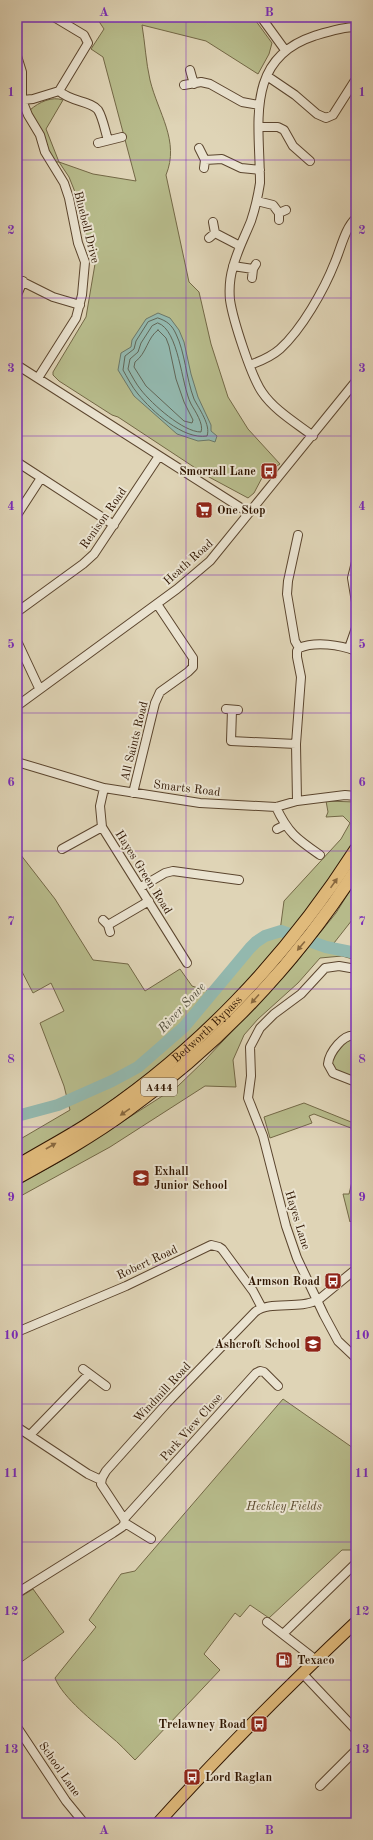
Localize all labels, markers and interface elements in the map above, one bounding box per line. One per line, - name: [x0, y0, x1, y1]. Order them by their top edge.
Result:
- text: A: [99, 6, 109, 19]
- text: B: [264, 6, 274, 19]
- text: 1: [7, 86, 15, 99]
- text: 1: [358, 86, 366, 99]
- street label: Bluebell Drive: [71, 190, 101, 265]
- text: 2: [7, 224, 15, 237]
- text: 2: [358, 224, 366, 237]
- text: 3: [7, 362, 15, 375]
- text: 3: [358, 362, 366, 375]
- bus stop icon: Smorrall Lane: [259, 461, 279, 481]
- place label: Smorrall Lane: [179, 466, 256, 478]
- street label: Renison Road: [78, 486, 129, 551]
- text: 4: [7, 500, 15, 513]
- supermarket icon: One Stop: [194, 500, 214, 520]
- text: 4: [358, 500, 366, 513]
- place label: One Stop: [217, 505, 266, 517]
- street label: Heath Road: [162, 538, 216, 588]
- text: 5: [7, 638, 15, 651]
- text: 5: [358, 638, 366, 651]
- street label: All Saints Road: [119, 700, 151, 782]
- text: 6: [7, 776, 15, 789]
- text: 6: [358, 776, 366, 789]
- street label: Smarts Road: [153, 779, 221, 799]
- street label: Hayes Green Road: [113, 829, 174, 917]
- one-way arrow: [330, 878, 338, 889]
- text: 7: [7, 915, 15, 928]
- text: 7: [358, 915, 366, 928]
- one-way arrow: [297, 940, 306, 951]
- water label: River Sowe: [155, 981, 208, 1036]
- street label: Bedworth Bypass: [170, 994, 245, 1065]
- one-way arrow: [250, 994, 259, 1004]
- text: 8: [7, 1053, 15, 1066]
- text: 8: [358, 1053, 366, 1066]
- road number: A444: [141, 1078, 177, 1096]
- one-way arrow: [120, 1108, 131, 1116]
- one-way arrow: [46, 1142, 56, 1150]
- place label: Exhall Junior School: [154, 1166, 228, 1192]
- school or university icon: Exhall Junior School: [131, 1168, 151, 1188]
- street label: Hayes Lane: [282, 1189, 312, 1252]
- text: 9: [7, 1191, 15, 1204]
- text: 9: [358, 1191, 366, 1204]
- street label: Robert Road: [115, 1244, 180, 1282]
- bus stop icon: Armson Road: [323, 1271, 343, 1291]
- place label: Armson Road: [248, 1276, 321, 1288]
- text: 10: [3, 1329, 19, 1342]
- text: 10: [354, 1329, 370, 1342]
- school or university icon: Ashcroft School: [303, 1334, 323, 1354]
- place label: Ashcroft School: [215, 1339, 300, 1351]
- street label: Windmill Road: [132, 1360, 194, 1425]
- street label: Park View Close: [158, 1391, 225, 1464]
- text: 11: [3, 1467, 19, 1480]
- text: 11: [354, 1467, 370, 1480]
- park label: Heckley Fields: [245, 1501, 322, 1513]
- text: 12: [3, 1605, 19, 1618]
- text: 12: [354, 1605, 370, 1618]
- fuel station icon: Texaco: [274, 1650, 294, 1670]
- place label: Texaco: [297, 1655, 335, 1667]
- bus stop icon: Trelawney Road: [249, 1714, 269, 1734]
- place label: Trelawney Road: [158, 1719, 247, 1731]
- street label: School Lane: [36, 1740, 83, 1799]
- text: 13: [3, 1743, 19, 1756]
- text: 13: [354, 1743, 370, 1756]
- bus stop icon: Lord Raglan: [182, 1767, 202, 1787]
- place label: Lord Raglan: [205, 1772, 272, 1784]
- text: A: [99, 1824, 109, 1837]
- text: B: [264, 1824, 274, 1837]

